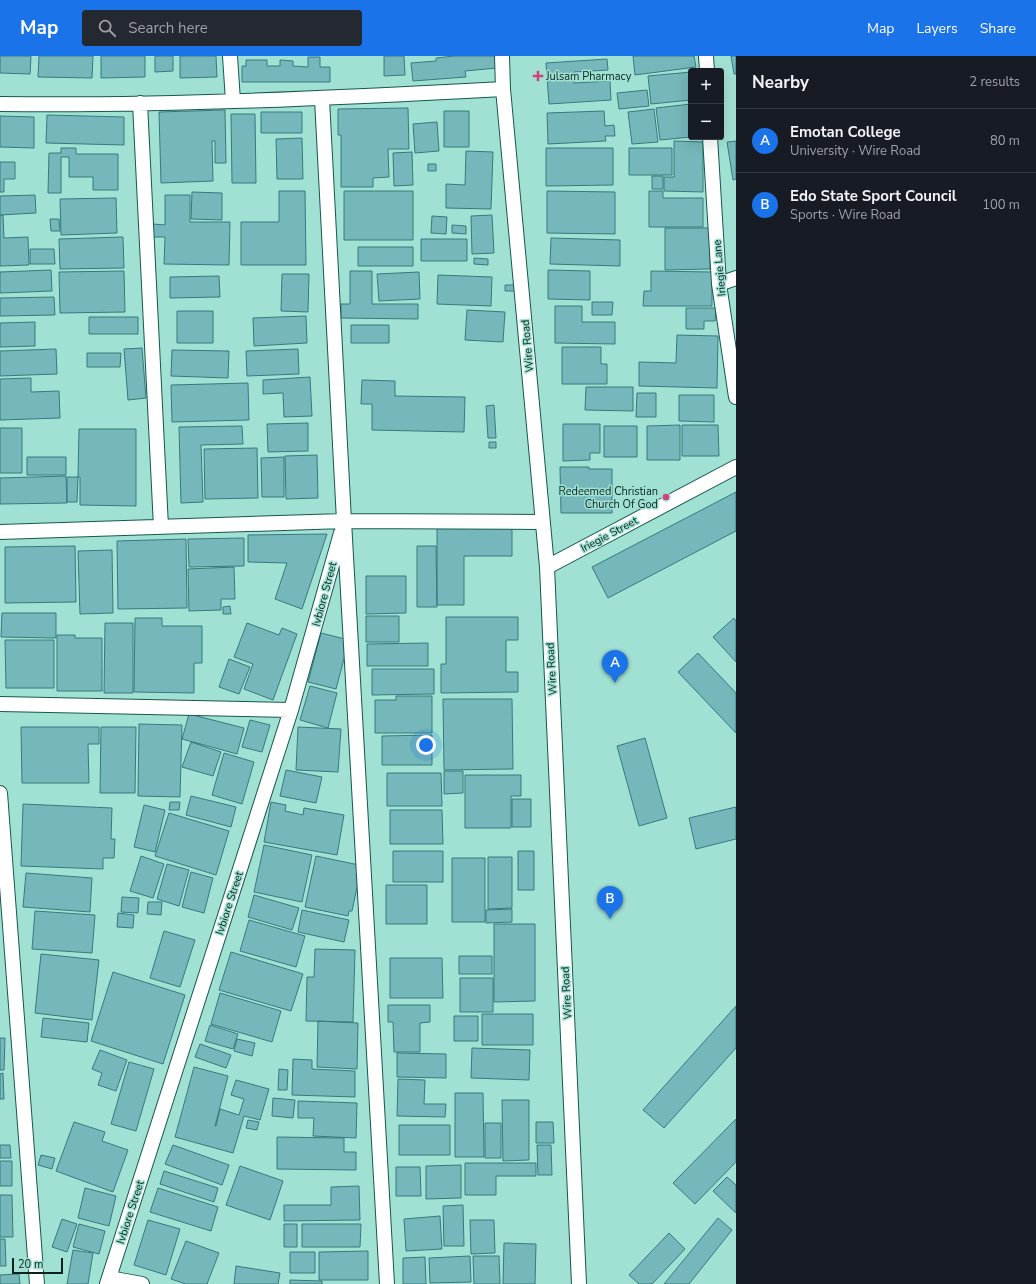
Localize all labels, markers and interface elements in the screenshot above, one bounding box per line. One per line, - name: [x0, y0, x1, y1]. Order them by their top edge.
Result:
- search box: [82, 10, 362, 46]
- text: Map: [20, 15, 58, 41]
- icon: search: [96, 17, 118, 39]
- text: Search here: [128, 18, 208, 38]
- text: Map: [867, 19, 894, 38]
- text: Layers: [916, 19, 958, 38]
- text: Share: [980, 19, 1016, 38]
- map controls: [688, 68, 724, 140]
- button: +: [688, 68, 724, 104]
- place label: Julsam Pharmacy: [545, 69, 632, 84]
- marker: Julsam Pharmacy: [533, 71, 543, 81]
- text: Nearby: [752, 71, 809, 94]
- text: 2 results: [969, 73, 1020, 91]
- button: −: [688, 104, 724, 140]
- text: Emotan College: [790, 122, 901, 142]
- text: A: [760, 132, 770, 150]
- text: 80 m: [990, 132, 1020, 150]
- text: University · Wire Road: [790, 142, 921, 160]
- text: Edo State Sport Council: [790, 186, 957, 206]
- text: B: [761, 196, 769, 214]
- text: 100 m: [982, 196, 1020, 214]
- text: Sports · Wire Road: [790, 206, 901, 224]
- street label: Iriegie Lane: [710, 239, 729, 297]
- street label: Wire Road: [518, 319, 537, 373]
- place label: Redeemed Christian Church Of God: [558, 484, 658, 512]
- marker: Redeemed Christian Church Of God: [661, 492, 671, 502]
- street label: Iriegie Street: [578, 513, 641, 556]
- street label: Ivbiore Street: [309, 560, 340, 628]
- street label: Wire Road: [543, 642, 560, 696]
- pin: A: [602, 650, 628, 683]
- your location: [416, 735, 436, 755]
- street label: Ivbiore Street: [212, 869, 247, 937]
- pin: B: [597, 886, 623, 919]
- street label: Wire Road: [558, 966, 575, 1020]
- street label: Ivbiore Street: [113, 1178, 148, 1246]
- scale bar: [12, 1256, 63, 1275]
- text: 20 m: [18, 1257, 43, 1272]

